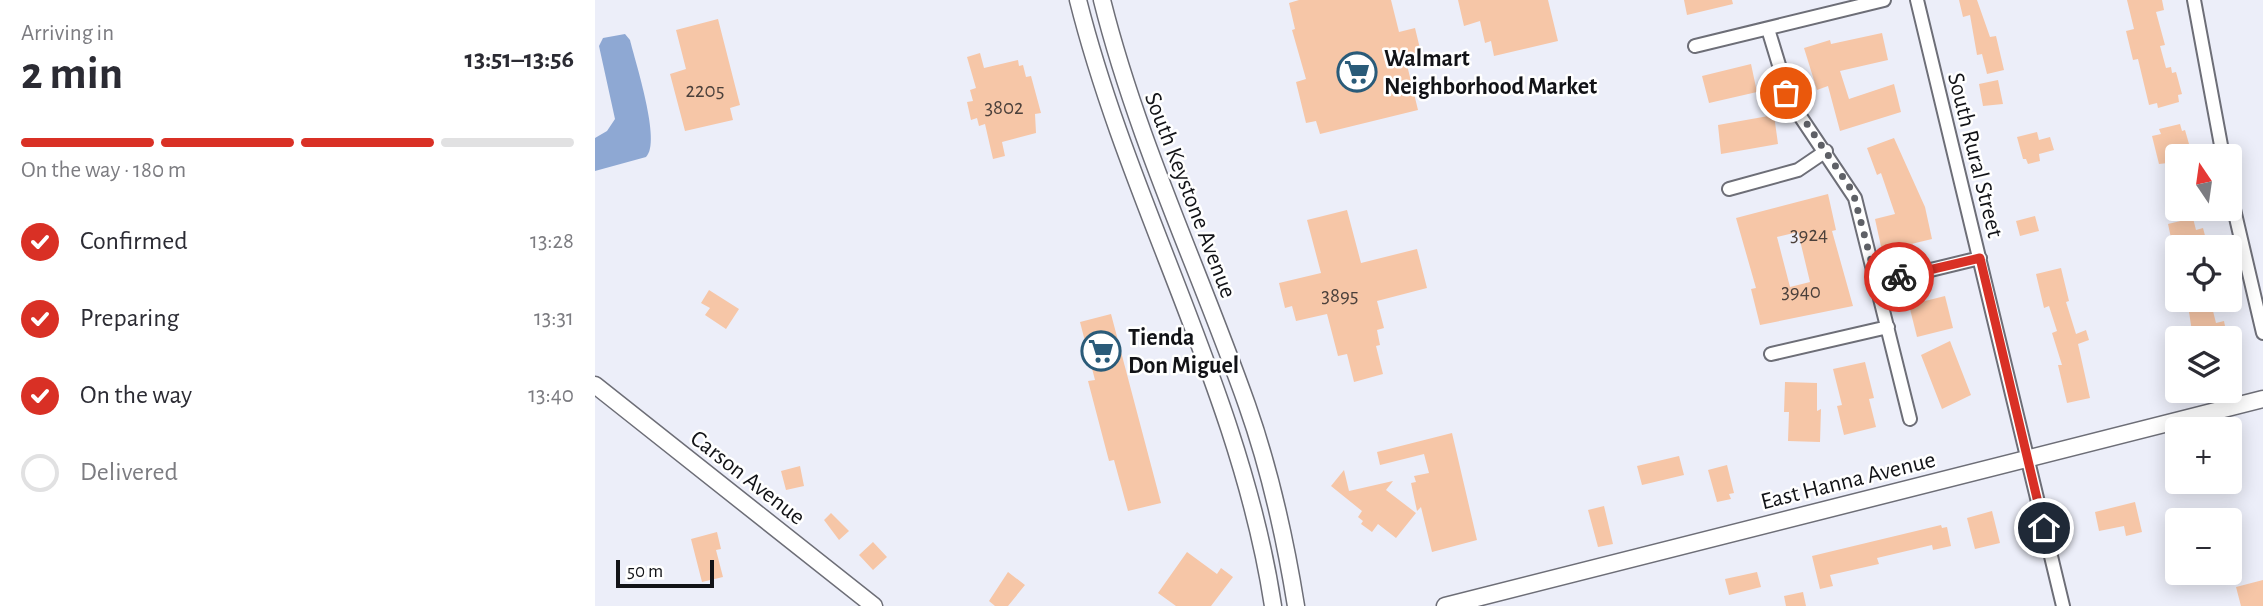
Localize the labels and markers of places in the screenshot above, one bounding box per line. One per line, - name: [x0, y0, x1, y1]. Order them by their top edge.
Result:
- place label: Walmart Neighborhood Market: [1384, 47, 1597, 99]
- supermarket icon: Walmart Neighborhood Market: [1336, 51, 1378, 93]
- pin: [1756, 63, 1816, 123]
- place label: Tienda Don Miguel: [1128, 326, 1239, 378]
- supermarket icon: Tienda Don Miguel: [1080, 330, 1122, 372]
- pin: [2014, 498, 2074, 558]

